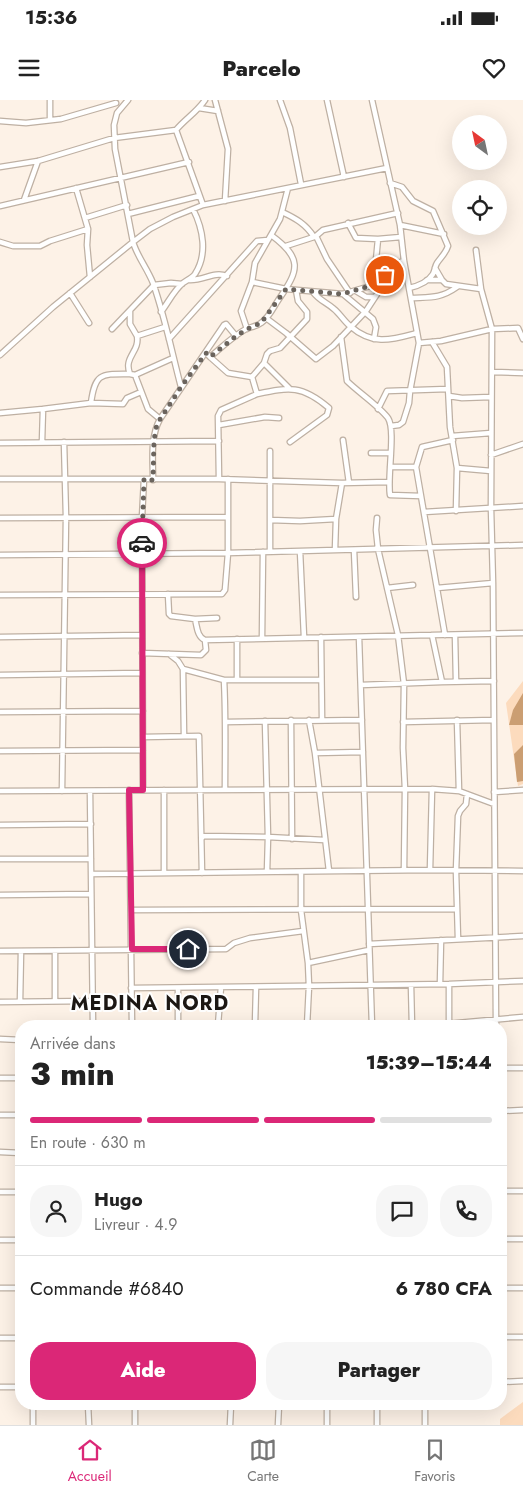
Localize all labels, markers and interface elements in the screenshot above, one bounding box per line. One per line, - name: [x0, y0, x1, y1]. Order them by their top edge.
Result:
- text: 15:36: [25, 4, 78, 31]
- text: Parcelo: [222, 52, 301, 84]
- icon: menu: [15, 54, 43, 82]
- icon: heart: [480, 54, 508, 82]
- north arrow: [452, 115, 508, 170]
- map controls: [452, 115, 507, 235]
- button: locate: [452, 180, 507, 235]
- pin: [364, 254, 406, 296]
- icon: bag: [371, 261, 399, 289]
- courier: [117, 518, 167, 568]
- icon: car: [128, 529, 156, 557]
- pin: [167, 928, 209, 970]
- icon: home: [174, 935, 202, 963]
- district label: MEDINA NORD: [71, 989, 229, 1018]
- text: Arrivée dans: [30, 1032, 115, 1055]
- text: 15:39–15:44: [366, 1049, 492, 1076]
- text: 3 min: [30, 1051, 115, 1097]
- text: En route · 630 m: [30, 1131, 146, 1154]
- button: person: [30, 1185, 82, 1237]
- button: chat: [376, 1185, 428, 1237]
- button: phone: [440, 1185, 492, 1237]
- text: Hugo: [94, 1186, 143, 1213]
- text: Livreur · 4.9: [94, 1213, 178, 1236]
- text: Commande #6840: [30, 1275, 184, 1302]
- text: 6 780 CFA: [395, 1275, 492, 1302]
- button: Aide: [30, 1342, 256, 1400]
- button: Partager: [266, 1342, 492, 1400]
- tab: Accueil: [68, 1436, 112, 1486]
- tab: Carte: [247, 1436, 279, 1486]
- tab: Favoris: [414, 1436, 455, 1486]

